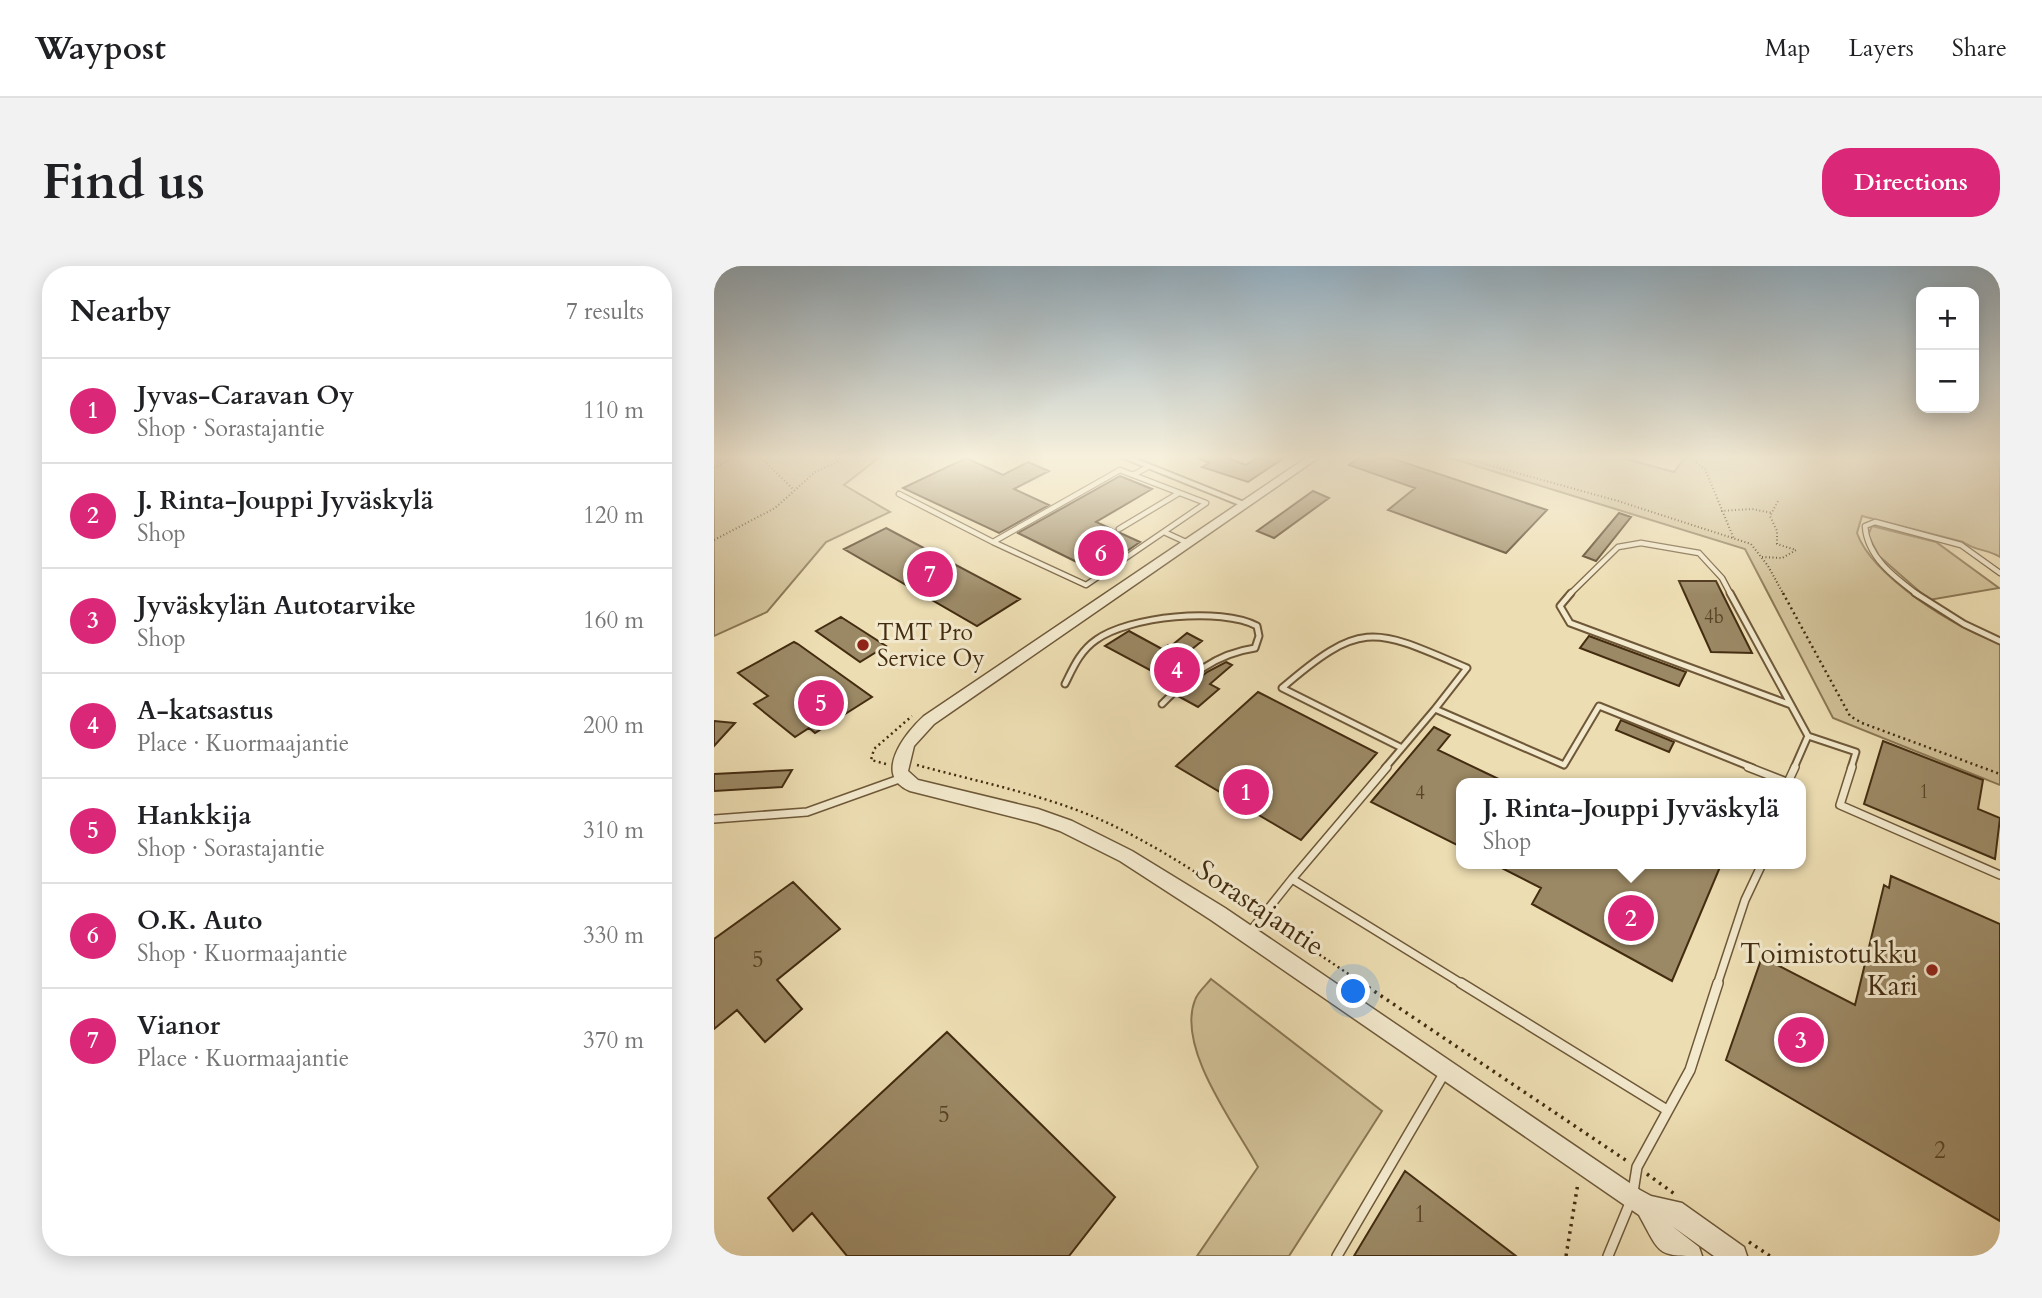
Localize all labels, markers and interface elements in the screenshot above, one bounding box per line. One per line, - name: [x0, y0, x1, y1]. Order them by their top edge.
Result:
- text: Waypost: [35, 26, 166, 71]
- text: Map: [1765, 32, 1811, 65]
- text: Layers: [1849, 32, 1914, 65]
- text: Share: [1952, 32, 2007, 65]
- button: Directions: [1822, 148, 2000, 217]
- text: Find us: [42, 149, 205, 216]
- map controls: [1916, 287, 1979, 413]
- button: +: [1916, 287, 1979, 350]
- text: Nearby: [70, 291, 171, 332]
- text: 7 results: [566, 296, 644, 327]
- button: −: [1916, 350, 1979, 413]
- text: Jyvas-Caravan Oy: [137, 378, 354, 413]
- text: 1: [87, 395, 99, 426]
- text: 110 m: [583, 395, 644, 426]
- text: Shop · Sorastajantie: [137, 413, 325, 444]
- text: J. Rinta-Jouppi Jyväskylä: [137, 483, 434, 518]
- text: 2: [87, 500, 99, 531]
- text: 120 m: [583, 500, 644, 531]
- text: Shop: [137, 518, 186, 549]
- pin: 6: [1078, 527, 1124, 579]
- pin: 7: [907, 548, 953, 600]
- text: Jyväskylän Autotarvike: [137, 588, 416, 623]
- house number: 4b: [1704, 604, 1724, 630]
- text: 3: [87, 605, 99, 636]
- text: 160 m: [583, 605, 644, 636]
- place label: TMT Pro Service Oy: [877, 617, 985, 674]
- text: Shop: [137, 623, 186, 654]
- marker: TMT Pro Service Oy: [855, 637, 871, 653]
- pin: 4: [1154, 644, 1200, 696]
- pin: 5: [798, 677, 844, 729]
- text: A-katsastus: [137, 693, 273, 728]
- text: 4: [87, 710, 99, 741]
- text: 200 m: [583, 710, 644, 741]
- text: Place · Kuormaajantie: [137, 728, 349, 759]
- pin: 1: [1223, 766, 1269, 818]
- popup: [1456, 778, 1806, 869]
- house number: 1: [1919, 779, 1929, 805]
- house number: 4: [1415, 780, 1425, 806]
- text: J. Rinta-Jouppi Jyväskylä: [1483, 791, 1779, 826]
- text: Hankkija: [137, 798, 251, 833]
- text: 5: [87, 815, 99, 846]
- text: 310 m: [583, 815, 644, 846]
- text: Shop: [1483, 826, 1532, 857]
- text: Shop · Sorastajantie: [137, 833, 325, 864]
- street label: Sorastajantie: [1188, 851, 1332, 965]
- pin: 2: [1608, 892, 1654, 944]
- text: O.K. Auto: [137, 903, 262, 938]
- text: 6: [87, 920, 99, 951]
- text: 330 m: [583, 920, 644, 951]
- place label: Toimistotukku Kari: [1740, 935, 1918, 1005]
- text: Shop · Kuormaajantie: [137, 938, 348, 969]
- house number: 5: [752, 944, 764, 975]
- marker: Toimistotukku Kari: [1924, 962, 1940, 978]
- your location: [1336, 974, 1370, 1008]
- text: Vianor: [137, 1008, 220, 1043]
- pin: 3: [1778, 1014, 1824, 1066]
- text: 7: [87, 1025, 99, 1056]
- text: 370 m: [583, 1025, 644, 1056]
- text: Place · Kuormaajantie: [137, 1043, 349, 1074]
- house number: 5: [938, 1099, 950, 1130]
- house number: 2: [1934, 1135, 1946, 1166]
- house number: 1: [1414, 1199, 1426, 1230]

